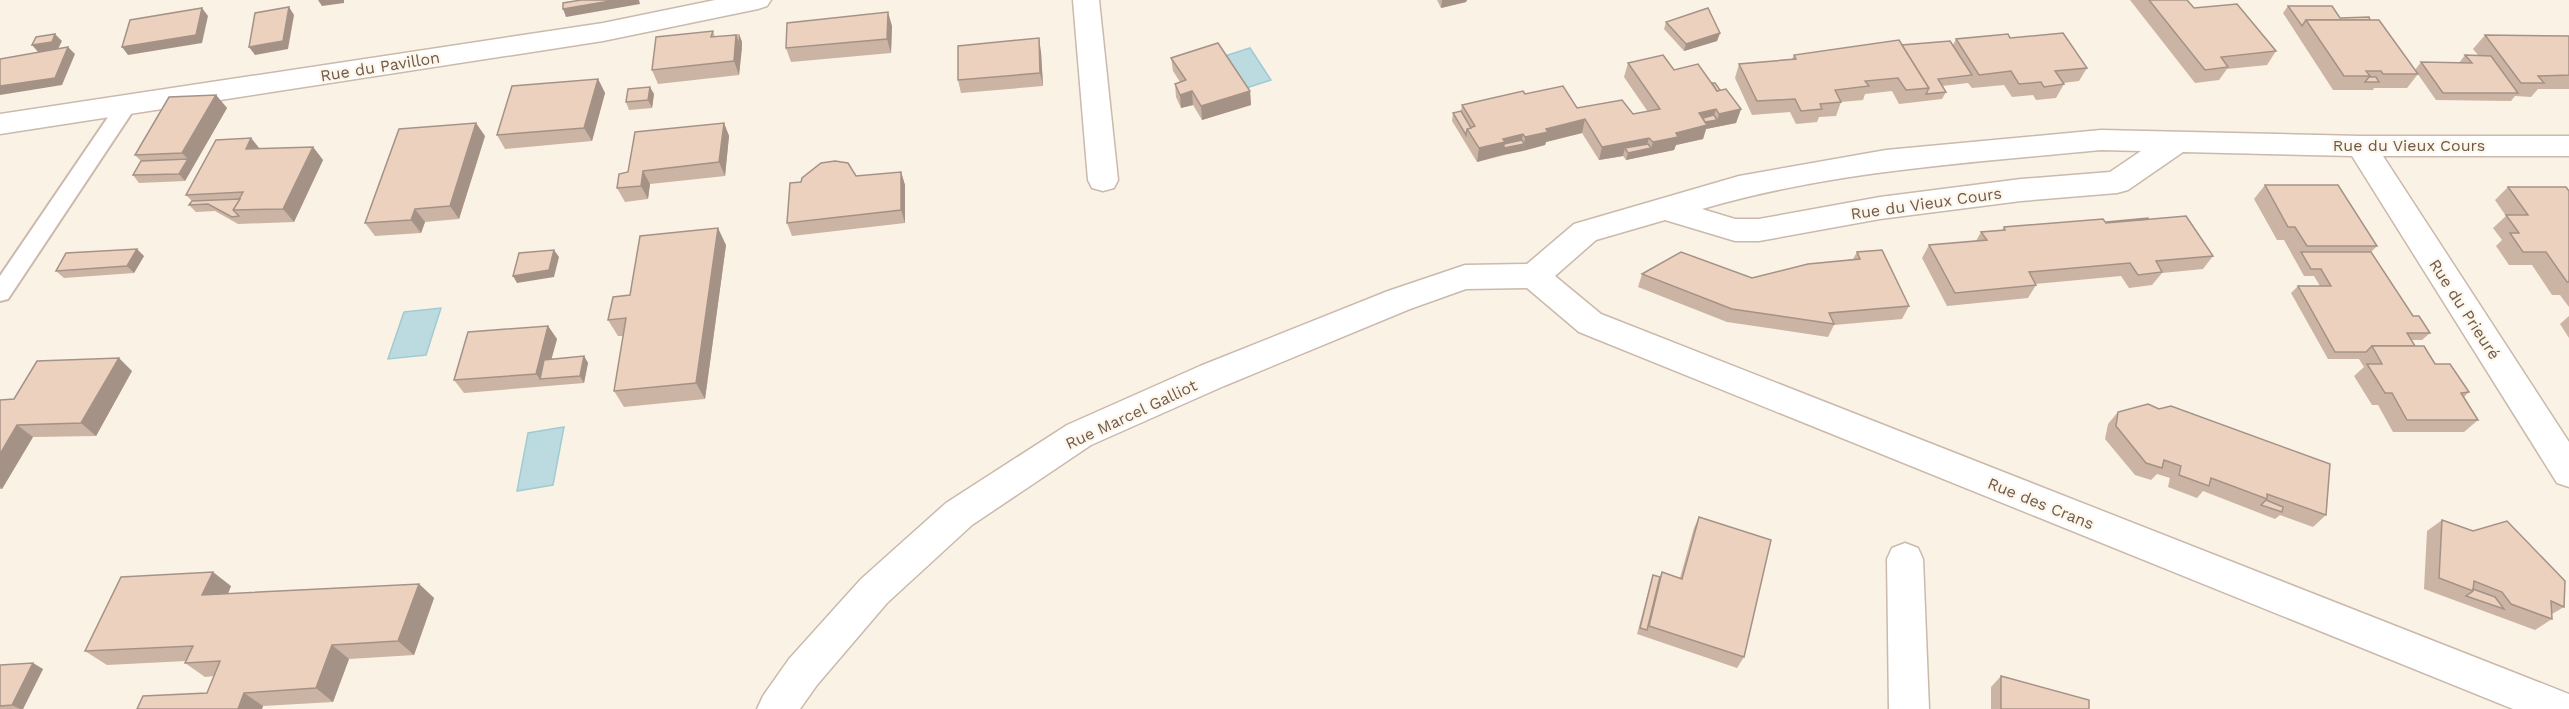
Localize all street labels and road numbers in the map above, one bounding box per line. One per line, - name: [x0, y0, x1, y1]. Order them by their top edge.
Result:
- street label: Rue du Pavillon: [319, 48, 441, 85]
- street label: Rue du Vieux Cours: [2333, 136, 2485, 155]
- street label: Rue du Vieux Cours: [1849, 183, 2003, 224]
- street label: Rue du Prieuré: [2425, 256, 2504, 363]
- street label: Rue Marcel Galliot: [1063, 376, 1200, 453]
- street label: Rue des Crans: [1985, 474, 2097, 533]

